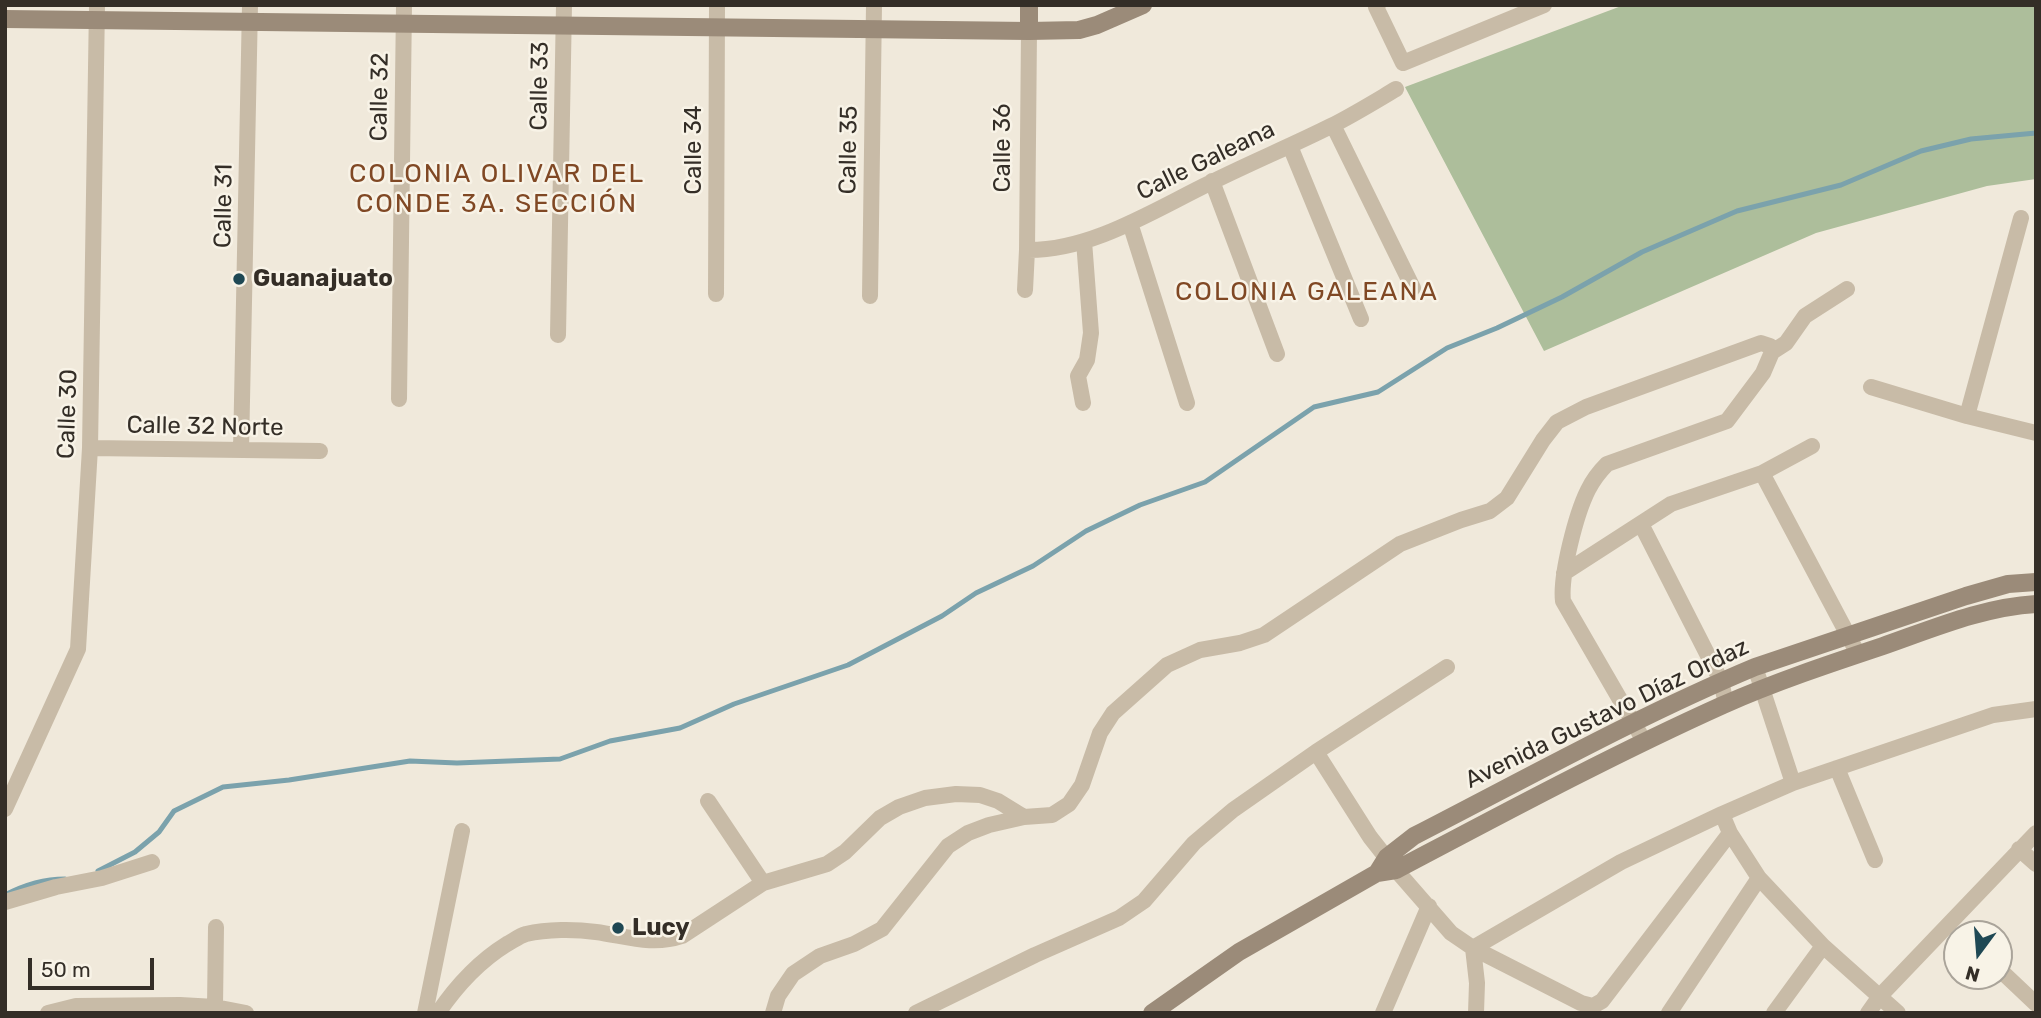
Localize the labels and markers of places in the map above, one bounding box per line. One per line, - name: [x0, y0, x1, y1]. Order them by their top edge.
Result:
- place label: Guanajuato: [253, 265, 393, 293]
- marker: Guanajuato: [231, 271, 247, 287]
- place label: Lucy: [632, 914, 690, 942]
- marker: Lucy: [610, 920, 626, 936]

